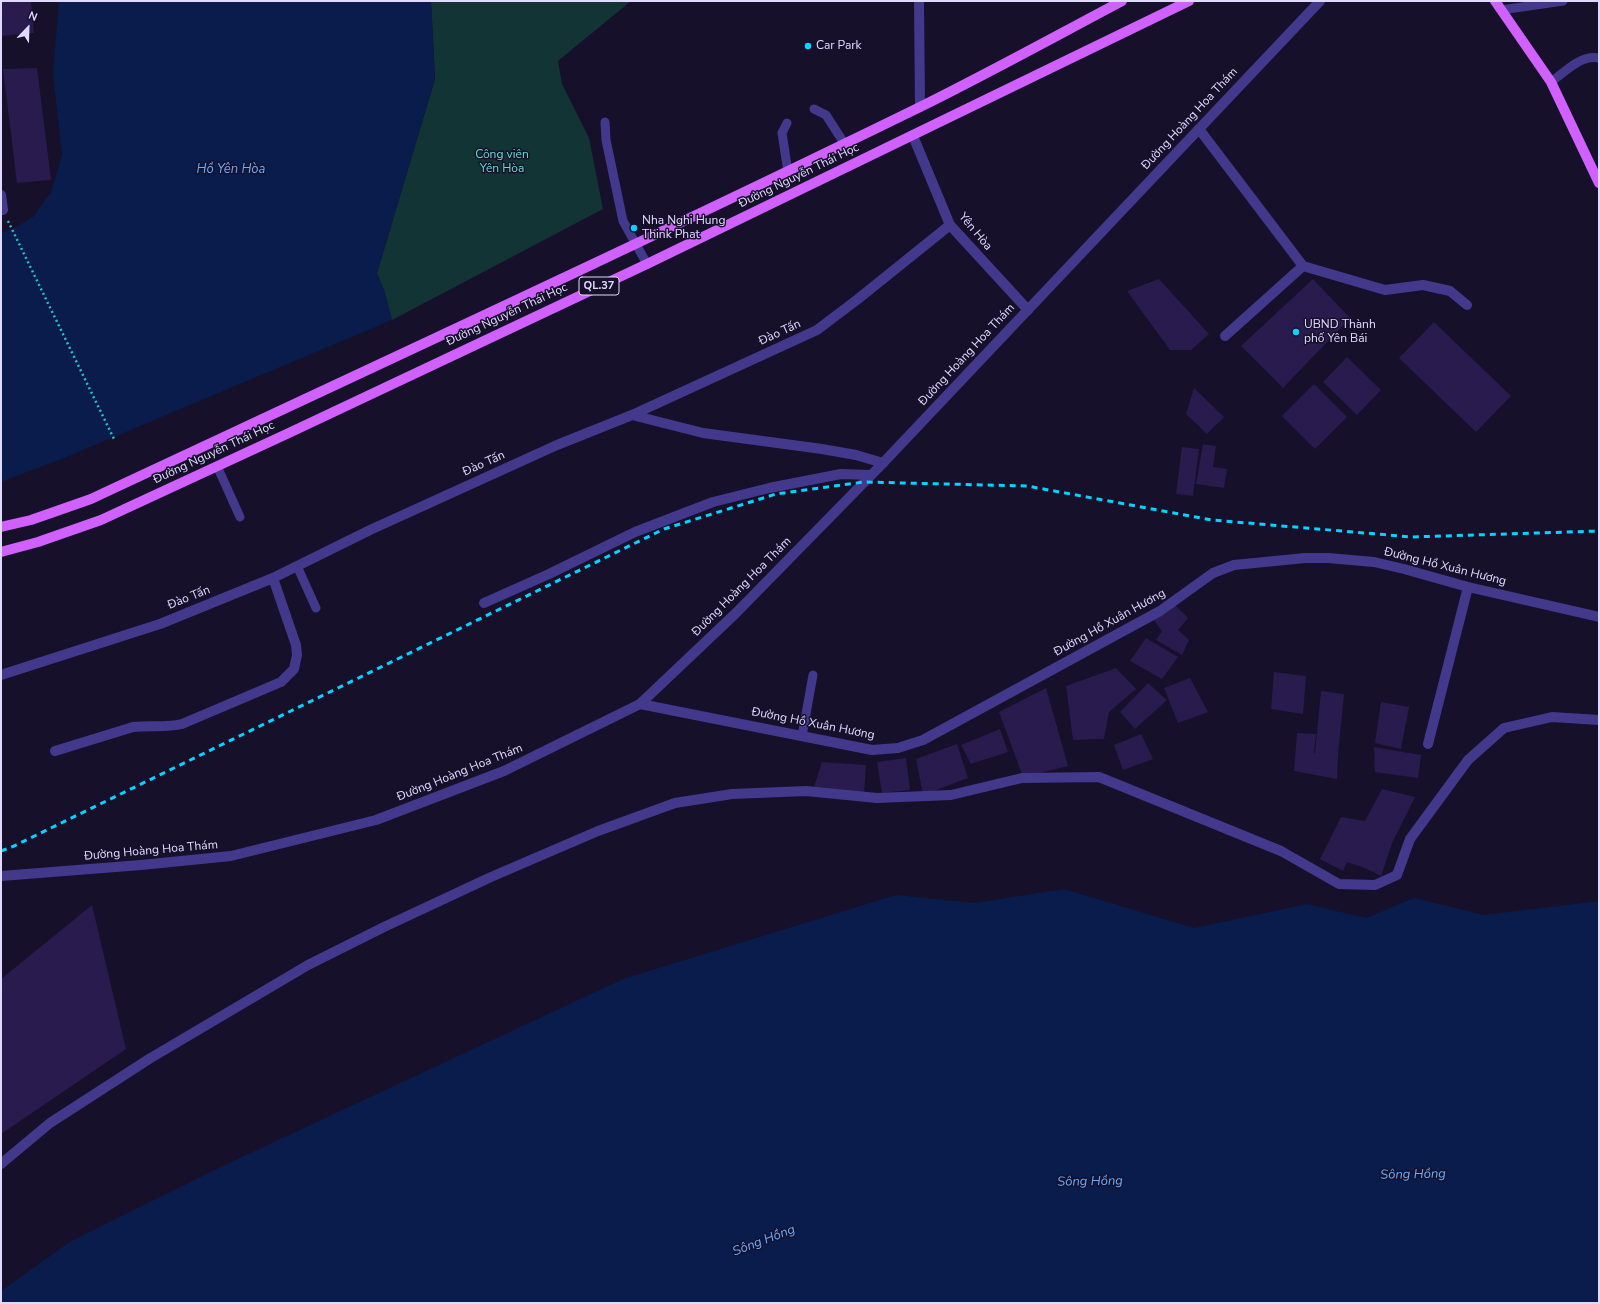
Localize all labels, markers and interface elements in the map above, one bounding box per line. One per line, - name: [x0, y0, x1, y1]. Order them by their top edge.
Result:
- north arrow: [8, 8, 48, 48]
- text: N: [26, 8, 40, 25]
- place label: Car Park: [816, 39, 862, 53]
- marker: Car Park: [803, 41, 813, 51]
- street label: Đường Hoàng Hoa Thám: [1139, 65, 1241, 173]
- street label: Đường Nguyễn Thái Học: [737, 141, 861, 211]
- park label: Công viên Yên Hòa: [475, 148, 529, 176]
- water label: Hồ Yên Hòa: [197, 162, 265, 178]
- street label: Yên Hòa: [955, 210, 995, 254]
- place label: Nha Nghi Hung Think Phat: [642, 214, 725, 242]
- marker: Nha Nghi Hung Think Phat: [629, 223, 639, 233]
- road number: QL.37: [579, 277, 619, 295]
- street label: Đường Nguyễn Thái Học: [444, 281, 570, 349]
- street label: Đường Hoàng Hoa Thám: [916, 301, 1018, 409]
- street label: Đào Tấn: [757, 317, 803, 349]
- place label: UBND Thành phố Yên Bái: [1304, 318, 1376, 346]
- marker: UBND Thành phố Yên Bái: [1291, 327, 1301, 337]
- street label: Đường Nguyễn Thái Học: [151, 419, 277, 487]
- street label: Đào Tấn: [461, 448, 507, 480]
- street label: Đường Hoàng Hoa Thám: [689, 534, 795, 640]
- street label: Đường Hồ Xuân Hương: [1382, 545, 1508, 589]
- street label: Đào Tấn: [166, 583, 212, 613]
- street label: Đường Hồ Xuân Hương: [1052, 586, 1168, 660]
- street label: Đường Hồ Xuân Hương: [750, 705, 876, 743]
- street label: Đường Hoàng Hoa Thám: [395, 741, 525, 805]
- street label: Đường Hoàng Hoa Thám: [83, 838, 219, 864]
- water label: Sông Hồng: [1380, 1167, 1446, 1183]
- water label: Sông Hồng: [1057, 1174, 1123, 1190]
- water label: Sông Hồng: [731, 1222, 797, 1260]

